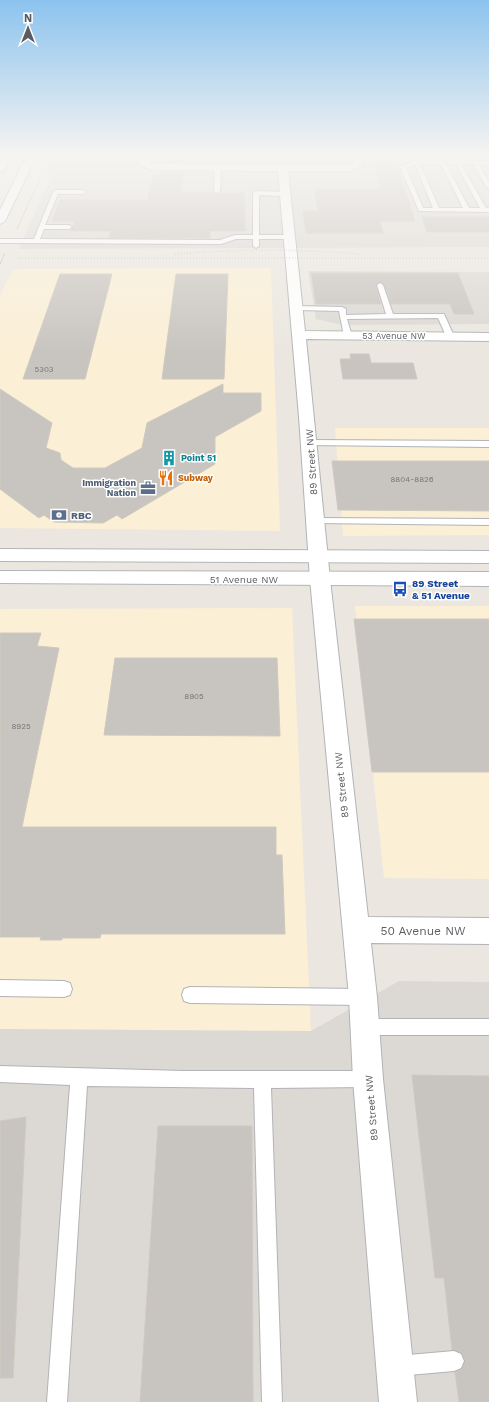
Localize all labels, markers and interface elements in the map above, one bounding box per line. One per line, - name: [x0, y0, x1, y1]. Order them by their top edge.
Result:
- north arrow: [8, 8, 48, 48]
- text: N: [24, 12, 32, 25]
- street label: 53 Avenue NW: [362, 331, 426, 341]
- house number: 5303: [35, 365, 54, 374]
- street label: 89 Street NW: [304, 428, 319, 495]
- building icon: Point 51: [160, 449, 178, 467]
- place label: Point 51: [181, 453, 216, 463]
- restaurant icon: Subway: [157, 469, 175, 487]
- place label: Subway: [178, 473, 214, 483]
- house number: 8804-8826: [390, 475, 434, 484]
- place label: Immigration Nation: [82, 478, 136, 498]
- office icon: Immigration Nation: [139, 479, 157, 497]
- bank icon: RBC: [50, 506, 68, 524]
- place label: RBC: [71, 510, 92, 521]
- street label: 51 Avenue NW: [210, 574, 279, 585]
- place label: 89 Street & 51 Avenue: [412, 578, 470, 601]
- bus stop icon: 89 Street & 51 Avenue: [391, 580, 409, 598]
- house number: 8905: [184, 692, 204, 701]
- house number: 8925: [11, 722, 31, 731]
- street label: 89 Street NW: [333, 751, 350, 818]
- street label: 50 Avenue NW: [381, 924, 466, 938]
- street label: 89 Street NW: [363, 1074, 380, 1141]

